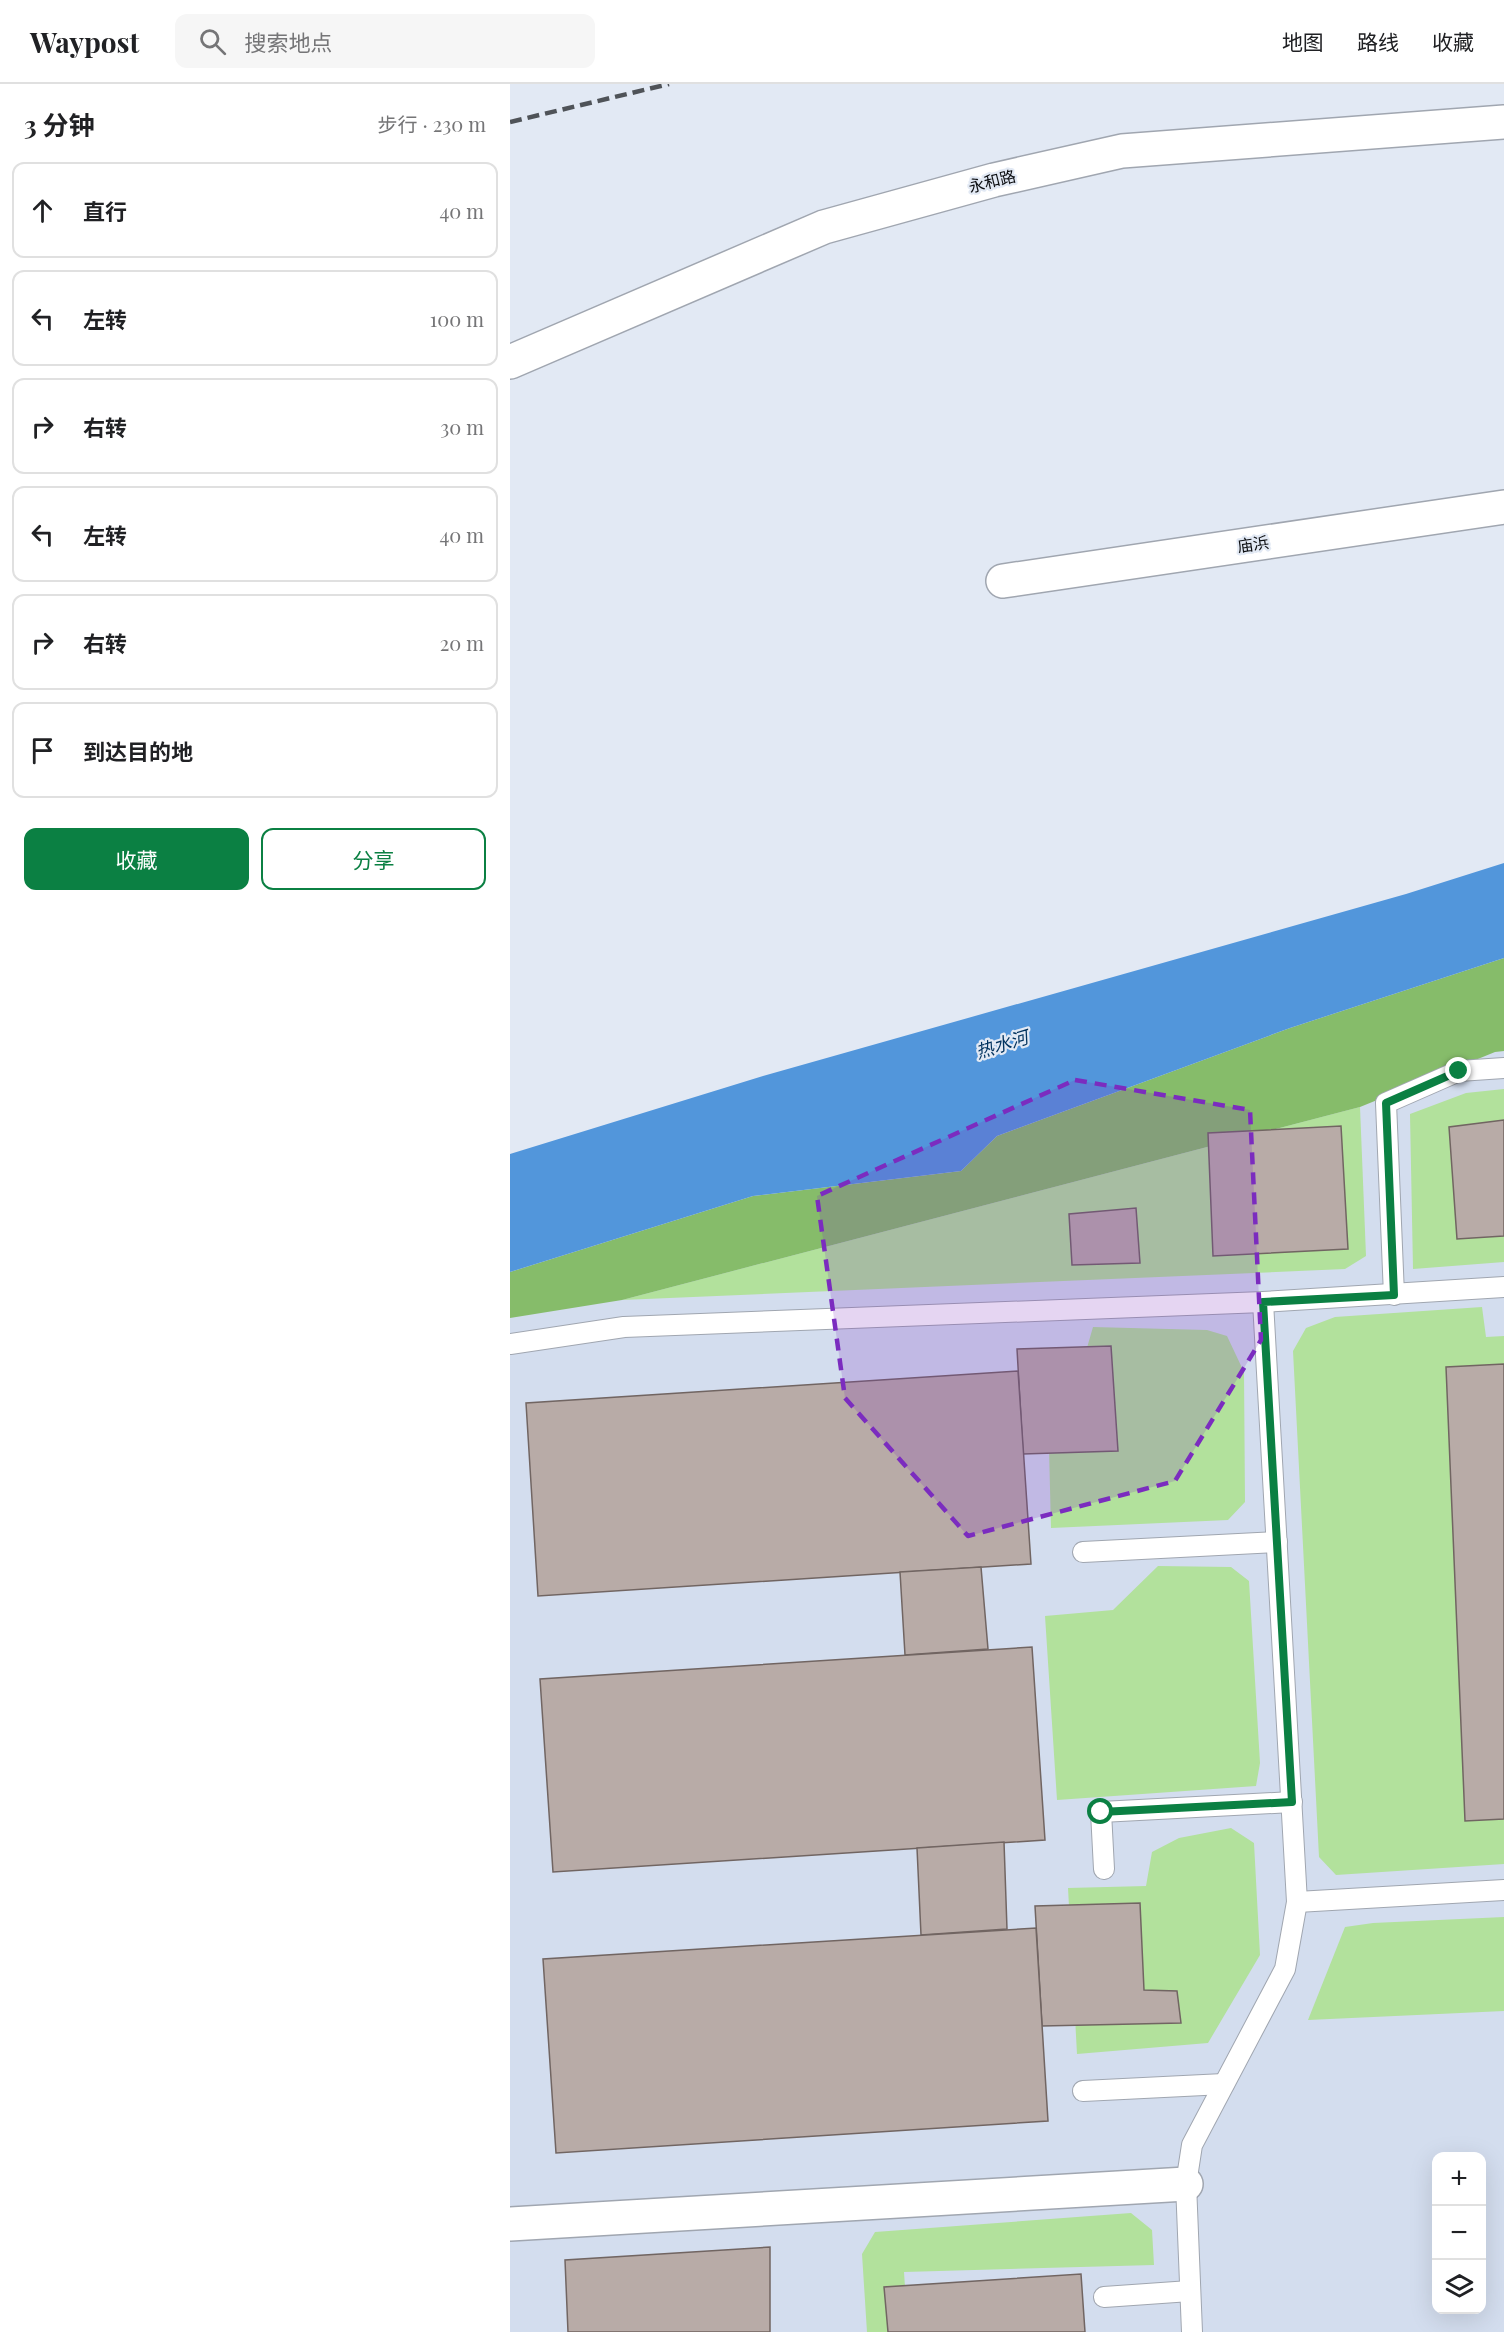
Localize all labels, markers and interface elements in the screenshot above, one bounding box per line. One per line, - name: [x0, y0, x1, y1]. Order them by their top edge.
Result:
- search box: [175, 14, 595, 68]
- text: Waypost: [30, 23, 139, 60]
- icon: search: [196, 25, 229, 58]
- text: 搜索地点: [244, 27, 332, 57]
- text: 地图: [1282, 27, 1324, 55]
- text: 路线: [1357, 27, 1399, 55]
- text: 收藏: [1432, 27, 1474, 55]
- text: 3 分钟: [24, 107, 95, 142]
- text: 步行 · 230 m: [377, 110, 486, 137]
- street label: 永和路: [966, 165, 1018, 197]
- icon: ahead: [26, 194, 59, 227]
- text: 直行: [83, 196, 127, 226]
- text: 40 m: [439, 197, 484, 224]
- icon: left: [26, 302, 59, 335]
- text: 左转: [83, 304, 127, 334]
- text: 100 m: [430, 305, 484, 332]
- icon: right: [26, 410, 59, 443]
- text: 右转: [83, 412, 127, 442]
- text: 30 m: [440, 413, 484, 440]
- icon: left: [26, 518, 59, 551]
- text: 左转: [83, 520, 127, 550]
- text: 40 m: [439, 521, 484, 548]
- street label: 庙浜: [1236, 531, 1270, 556]
- icon: right: [26, 626, 59, 659]
- text: 右转: [83, 628, 127, 658]
- text: 20 m: [440, 629, 484, 656]
- icon: arrive: [26, 734, 59, 767]
- text: 到达目的地: [83, 736, 193, 766]
- button: 收藏: [24, 828, 249, 890]
- button: 分享: [261, 828, 486, 890]
- water label: 热水河: [972, 1024, 1034, 1063]
- route end: [1445, 1057, 1471, 1083]
- route start: [1087, 1798, 1113, 1824]
- map controls: [1432, 2152, 1486, 2314]
- button: +: [1432, 2152, 1486, 2206]
- button: −: [1432, 2206, 1486, 2260]
- button: layers: [1432, 2260, 1486, 2314]

